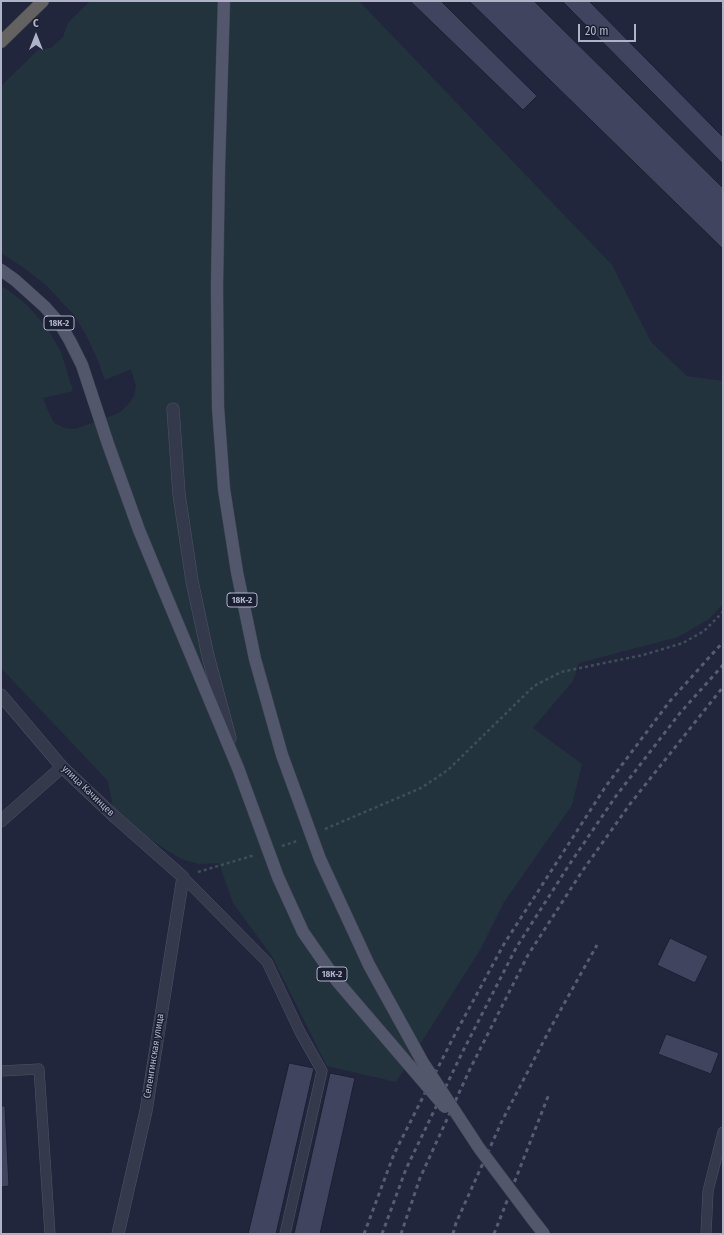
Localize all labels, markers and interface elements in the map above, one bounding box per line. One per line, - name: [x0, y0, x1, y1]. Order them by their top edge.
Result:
- north arrow: [16, 16, 56, 56]
- scale bar: [580, 16, 638, 42]
- text: С: [33, 17, 39, 30]
- text: 20 m: [585, 24, 609, 38]
- road number: 18К-2: [44, 316, 74, 330]
- road number: 18К-2: [227, 593, 257, 607]
- street label: улица Качинцев: [59, 763, 117, 819]
- road number: 18К-2: [317, 967, 347, 981]
- street label: Селенгинская улица: [141, 1013, 167, 1099]

